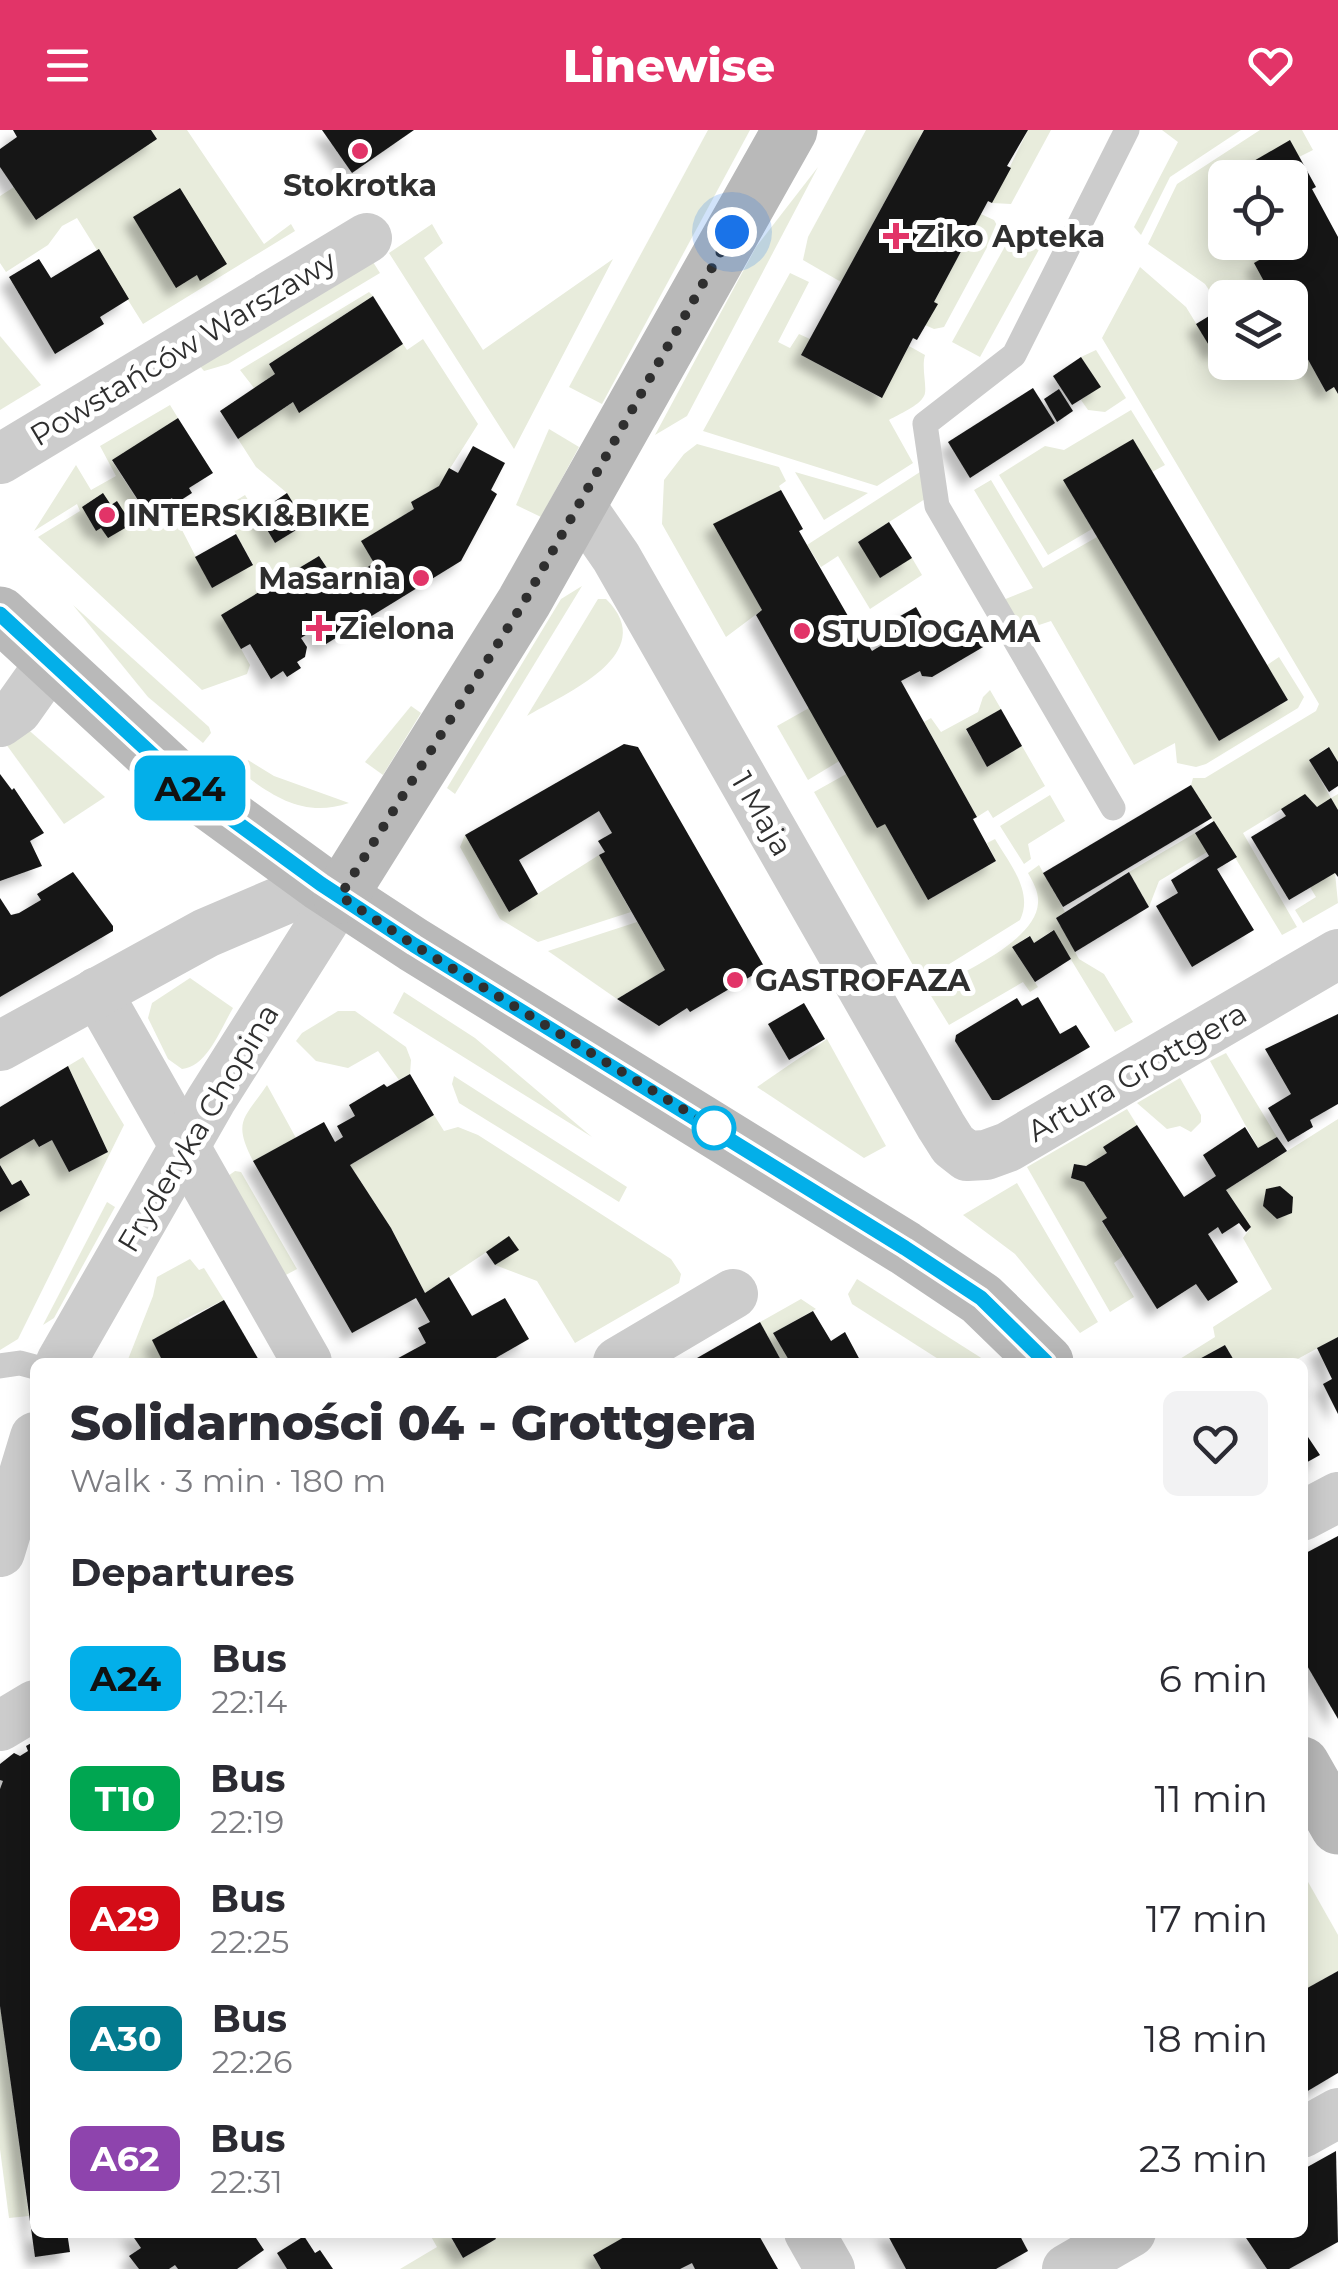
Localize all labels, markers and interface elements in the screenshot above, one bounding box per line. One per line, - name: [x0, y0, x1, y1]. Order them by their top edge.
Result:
- icon: menu: [40, 38, 95, 93]
- text: Linewise: [563, 38, 775, 93]
- icon: heart: [1243, 38, 1298, 93]
- marker: Stokrotka: [349, 140, 371, 162]
- map controls: [1208, 160, 1308, 380]
- button: locate: [1208, 160, 1308, 260]
- place label: Stokrotka: [283, 167, 437, 204]
- your location: [707, 207, 757, 257]
- place label: Ziko Apteka: [916, 218, 1105, 255]
- marker: Ziko Apteka: [885, 225, 907, 247]
- street label: Powstańców Warszawy: [23, 242, 343, 454]
- button: layers: [1208, 280, 1308, 380]
- place label: INTERSKI&BIKE: [127, 497, 370, 534]
- marker: INTERSKI&BIKE: [96, 504, 118, 526]
- place label: Masarnia: [258, 560, 401, 597]
- marker: Masarnia: [410, 567, 432, 589]
- place label: Zielona: [339, 610, 455, 647]
- place label: STUDIOGAMA: [822, 613, 1041, 650]
- marker: Zielona: [308, 617, 330, 639]
- marker: STUDIOGAMA: [791, 620, 813, 642]
- line badge: A24: [132, 756, 248, 820]
- street label: 1 Maja: [723, 765, 801, 863]
- text: A24: [154, 767, 226, 810]
- place label: GASTROFAZA: [755, 962, 971, 999]
- marker: GASTROFAZA: [724, 969, 746, 991]
- street label: Artura Grottgera: [1021, 994, 1253, 1150]
- street label: Fryderyka Chopina: [109, 997, 287, 1259]
- unlabelled marker: [693, 1107, 735, 1149]
- button: heart: [1163, 1391, 1268, 1496]
- text: Solidarności 04 - Grottgera: [70, 1394, 757, 1452]
- text: Walk · 3 min · 180 m: [70, 1461, 386, 1500]
- text: Departures: [70, 1549, 294, 1596]
- text: Bus: [211, 1635, 287, 1682]
- text: 6 min: [1159, 1655, 1268, 1702]
- text: A24: [90, 1657, 161, 1700]
- text: 22:14: [211, 1682, 287, 1721]
- text: Bus: [210, 1755, 285, 1802]
- text: 11 min: [1154, 1775, 1268, 1822]
- text: T10: [95, 1777, 155, 1820]
- text: 22:19: [210, 1802, 284, 1841]
- text: Bus: [210, 1875, 285, 1922]
- text: 17 min: [1146, 1895, 1268, 1942]
- text: A29: [90, 1897, 160, 1940]
- text: 22:25: [210, 1922, 289, 1961]
- text: Bus: [212, 1995, 287, 2042]
- text: 18 min: [1144, 2015, 1268, 2062]
- text: A30: [90, 2017, 162, 2060]
- text: 22:26: [212, 2042, 292, 2081]
- text: Bus: [210, 2115, 285, 2162]
- text: 23 min: [1139, 2135, 1268, 2182]
- text: A62: [90, 2137, 160, 2180]
- text: 22:31: [210, 2162, 283, 2201]

